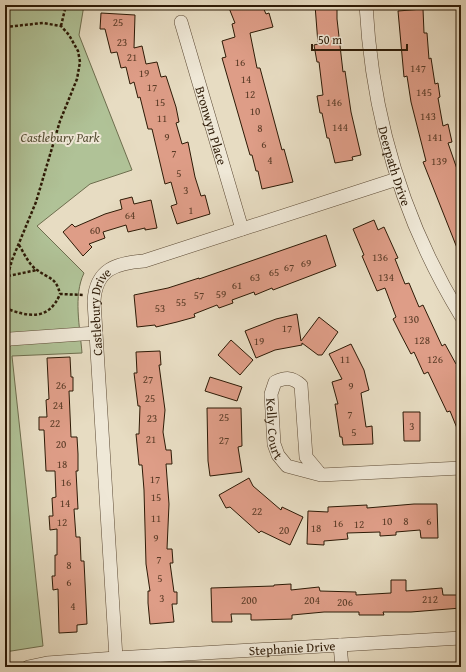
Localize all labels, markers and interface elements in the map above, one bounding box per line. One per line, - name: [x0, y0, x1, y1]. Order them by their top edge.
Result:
- house number: 25: [113, 14, 123, 30]
- scale bar: [312, 26, 407, 52]
- text: 50 m: [318, 31, 342, 48]
- house number: 23: [117, 34, 127, 50]
- house number: 21: [127, 49, 137, 65]
- house number: 16: [235, 54, 245, 70]
- house number: 147: [410, 60, 426, 76]
- house number: 19: [139, 65, 149, 81]
- house number: 14: [241, 71, 251, 87]
- house number: 17: [147, 79, 157, 95]
- street label: Bronwyn Place: [191, 84, 232, 167]
- house number: 145: [416, 84, 432, 100]
- house number: 12: [245, 86, 255, 102]
- house number: 15: [155, 94, 165, 110]
- house number: 146: [326, 94, 342, 110]
- house number: 10: [250, 103, 260, 119]
- house number: 143: [420, 108, 436, 124]
- house number: 11: [157, 110, 167, 126]
- house number: 144: [332, 119, 348, 135]
- house number: 8: [257, 120, 263, 136]
- street label: Deerpath Drive: [374, 124, 416, 209]
- park label: Castlebury Park: [20, 128, 100, 147]
- house number: 9: [164, 129, 170, 145]
- house number: 141: [427, 129, 443, 145]
- house number: 6: [261, 136, 267, 152]
- house number: 7: [171, 145, 177, 161]
- house number: 4: [267, 152, 273, 168]
- house number: 139: [431, 153, 447, 169]
- house number: 5: [176, 165, 182, 181]
- house number: 3: [183, 182, 189, 198]
- house number: 1: [188, 202, 194, 218]
- house number: 64: [125, 207, 135, 223]
- house number: 60: [90, 222, 100, 238]
- house number: 136: [372, 249, 388, 265]
- house number: 69: [301, 255, 311, 271]
- house number: 67: [284, 259, 294, 275]
- street label: Castlebury Drive: [84, 263, 115, 356]
- house number: 65: [269, 264, 279, 280]
- house number: 63: [250, 269, 260, 285]
- house number: 134: [378, 269, 394, 285]
- house number: 61: [232, 277, 242, 293]
- house number: 59: [216, 286, 226, 302]
- house number: 57: [194, 287, 204, 303]
- house number: 55: [176, 294, 186, 310]
- house number: 53: [155, 300, 165, 316]
- house number: 130: [403, 311, 419, 327]
- house number: 17: [282, 320, 292, 336]
- house number: 128: [414, 332, 430, 348]
- house number: 19: [254, 333, 264, 349]
- house number: 11: [340, 351, 350, 367]
- house number: 126: [427, 351, 443, 367]
- house number: 27: [143, 371, 153, 387]
- house number: 26: [56, 377, 66, 393]
- house number: 9: [348, 378, 354, 394]
- house number: 25: [145, 390, 155, 406]
- house number: 24: [53, 397, 63, 413]
- street label: Kelly Court: [262, 397, 288, 464]
- house number: 7: [347, 406, 353, 422]
- house number: 25: [219, 409, 229, 425]
- house number: 23: [147, 410, 157, 426]
- house number: 22: [50, 415, 60, 431]
- house number: 3: [409, 418, 415, 434]
- house number: 5: [351, 424, 357, 440]
- house number: 21: [146, 431, 156, 447]
- house number: 27: [219, 432, 229, 448]
- house number: 20: [56, 436, 66, 452]
- house number: 18: [57, 456, 67, 472]
- house number: 17: [150, 471, 160, 487]
- house number: 16: [61, 474, 71, 490]
- house number: 15: [151, 489, 161, 505]
- house number: 14: [60, 495, 70, 511]
- house number: 22: [252, 503, 262, 519]
- house number: 11: [151, 510, 161, 526]
- house number: 10: [382, 513, 392, 529]
- house number: 8: [403, 513, 409, 529]
- house number: 6: [426, 513, 432, 529]
- house number: 12: [57, 514, 67, 530]
- house number: 16: [333, 515, 343, 531]
- house number: 12: [354, 516, 364, 532]
- house number: 18: [311, 520, 321, 536]
- house number: 20: [279, 522, 289, 538]
- house number: 9: [153, 530, 159, 546]
- house number: 7: [156, 551, 162, 567]
- house number: 8: [66, 557, 72, 573]
- house number: 5: [157, 570, 163, 586]
- house number: 6: [66, 574, 72, 590]
- house number: 3: [159, 590, 165, 606]
- house number: 212: [422, 591, 438, 607]
- house number: 200: [241, 592, 257, 608]
- house number: 204: [304, 592, 320, 608]
- house number: 206: [337, 594, 353, 610]
- house number: 4: [70, 598, 76, 614]
- street label: Stephanie Drive: [248, 636, 336, 660]

